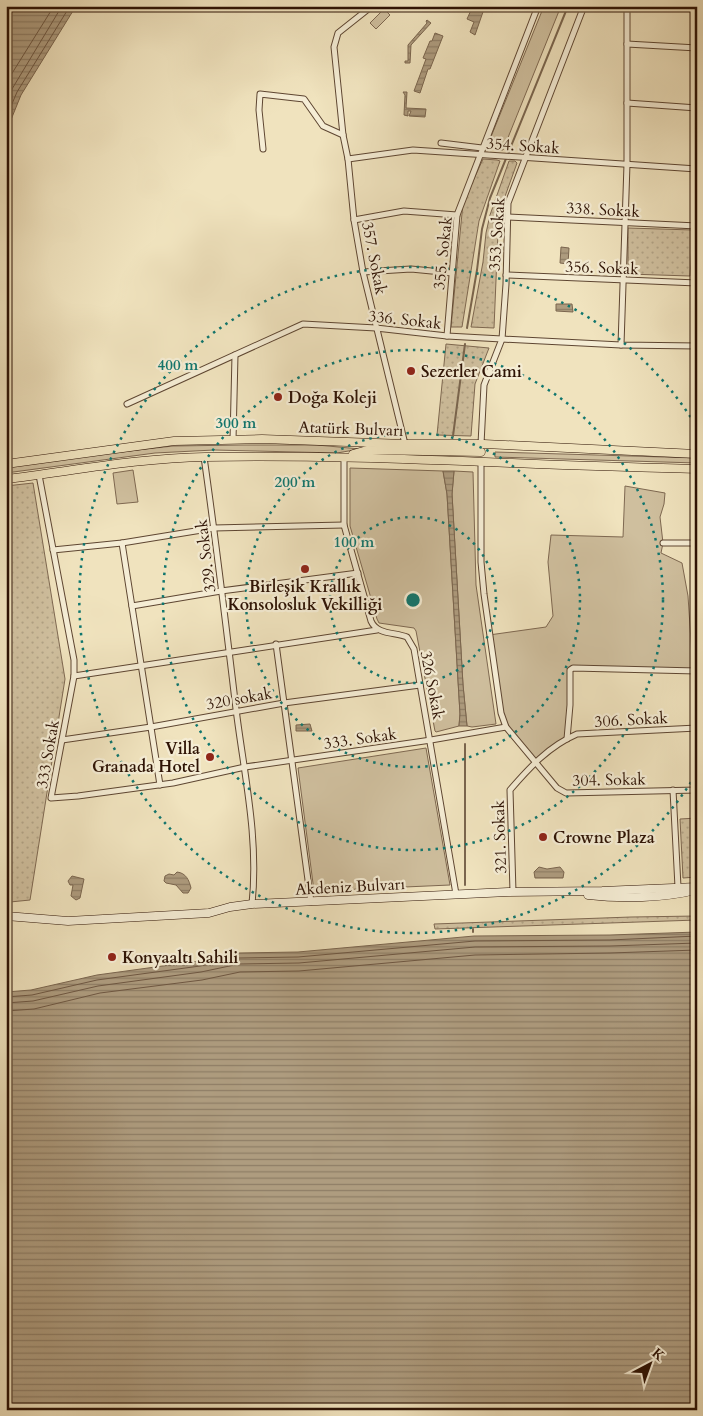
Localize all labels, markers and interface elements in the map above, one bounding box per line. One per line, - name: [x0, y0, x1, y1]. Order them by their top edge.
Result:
- street label: 354. Sokak: [485, 132, 561, 160]
- street label: 353. Sokak: [483, 196, 511, 272]
- street label: 338. Sokak: [566, 197, 641, 223]
- street label: 355. Sokak: [428, 215, 458, 291]
- street label: 357. Sokak: [356, 220, 392, 297]
- street label: 356. Sokak: [565, 256, 640, 280]
- street label: 336. Sokak: [367, 305, 443, 335]
- text: 400 m: [158, 355, 199, 375]
- place label: Sezerler Cami: [421, 361, 522, 383]
- marker: Sezerler Cami: [405, 365, 417, 377]
- place label: Doğa Koleji: [288, 387, 377, 409]
- marker: Doğa Koleji: [272, 391, 284, 403]
- text: 300 m: [216, 413, 257, 433]
- street label: Atatürk Bulvarı: [298, 416, 404, 442]
- text: 200 m: [275, 472, 316, 492]
- street label: 329. Sokak: [191, 518, 221, 594]
- text: 100 m: [334, 532, 375, 552]
- marker: Birleşik Krallık Konsolosluk Vekilliği: [299, 563, 311, 575]
- place label: Birleşik Krallık Konsolosluk Vekilliği: [228, 576, 382, 616]
- centre of rings: [404, 591, 422, 609]
- street label: 326 Sokak: [415, 649, 450, 722]
- street label: 320 sokak: [204, 682, 274, 716]
- street label: 306. Sokak: [594, 707, 669, 733]
- street label: 333 Sokak: [31, 718, 65, 790]
- street label: 333. Sokak: [322, 723, 399, 755]
- place label: Villa Granada Hotel: [92, 738, 200, 778]
- marker: Villa Granada Hotel: [204, 751, 216, 763]
- street label: 304. Sokak: [572, 768, 646, 792]
- street label: 321. Sokak: [488, 799, 512, 874]
- place label: Crowne Plaza: [553, 827, 655, 849]
- marker: Crowne Plaza: [537, 831, 549, 843]
- street label: Akdeniz Bulvarı: [295, 873, 406, 901]
- place label: Konyaaltı Sahili: [122, 947, 238, 969]
- marker: Konyaaltı Sahili: [106, 951, 118, 963]
- north arrow: [626, 1338, 676, 1388]
- text: K: [648, 1344, 669, 1366]

